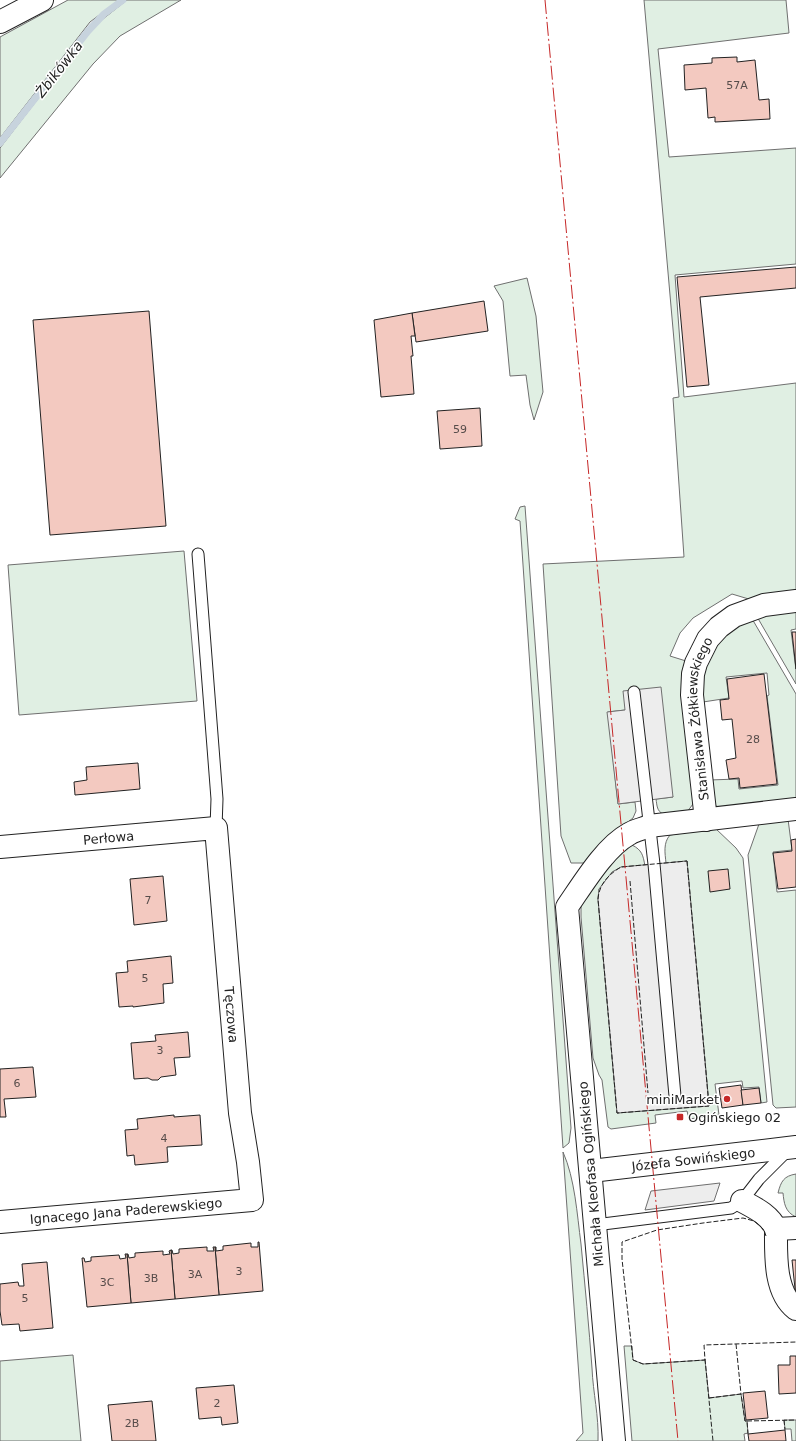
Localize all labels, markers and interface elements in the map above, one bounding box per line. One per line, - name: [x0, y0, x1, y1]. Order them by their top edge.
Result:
- water label: Żbikówka: [31, 37, 86, 101]
- house number: 57A: [726, 79, 748, 92]
- house number: 59: [453, 423, 467, 436]
- street label: Stanisława Żółkiewskiego: [685, 634, 715, 801]
- house number: 28: [746, 733, 760, 746]
- street label: Perłowa: [83, 828, 135, 847]
- house number: 7: [145, 894, 152, 907]
- house number: 5: [142, 972, 149, 985]
- street label: Tęczowa: [222, 985, 242, 1043]
- house number: 3: [157, 1044, 164, 1057]
- house number: 6: [14, 1077, 21, 1090]
- street label: Michała Kleofasa Ogińskiego: [575, 1081, 607, 1267]
- place label: miniMarket: [646, 1092, 719, 1107]
- marker: miniMarket: [722, 1094, 732, 1104]
- place label: Ogińskiego 02: [688, 1110, 781, 1125]
- marker: Ogińskiego 02: [675, 1112, 685, 1122]
- house number: 4: [161, 1132, 168, 1145]
- street label: Józefa Sowińskiego: [630, 1144, 756, 1174]
- street label: Ignacego Jana Paderewskiego: [29, 1195, 223, 1227]
- house number: 3: [236, 1265, 243, 1278]
- house number: 3A: [188, 1268, 203, 1281]
- house number: 3B: [144, 1272, 158, 1285]
- house number: 3C: [100, 1276, 115, 1289]
- house number: 5: [22, 1292, 29, 1305]
- house number: 2: [214, 1397, 221, 1410]
- house number: 2B: [125, 1417, 139, 1430]

